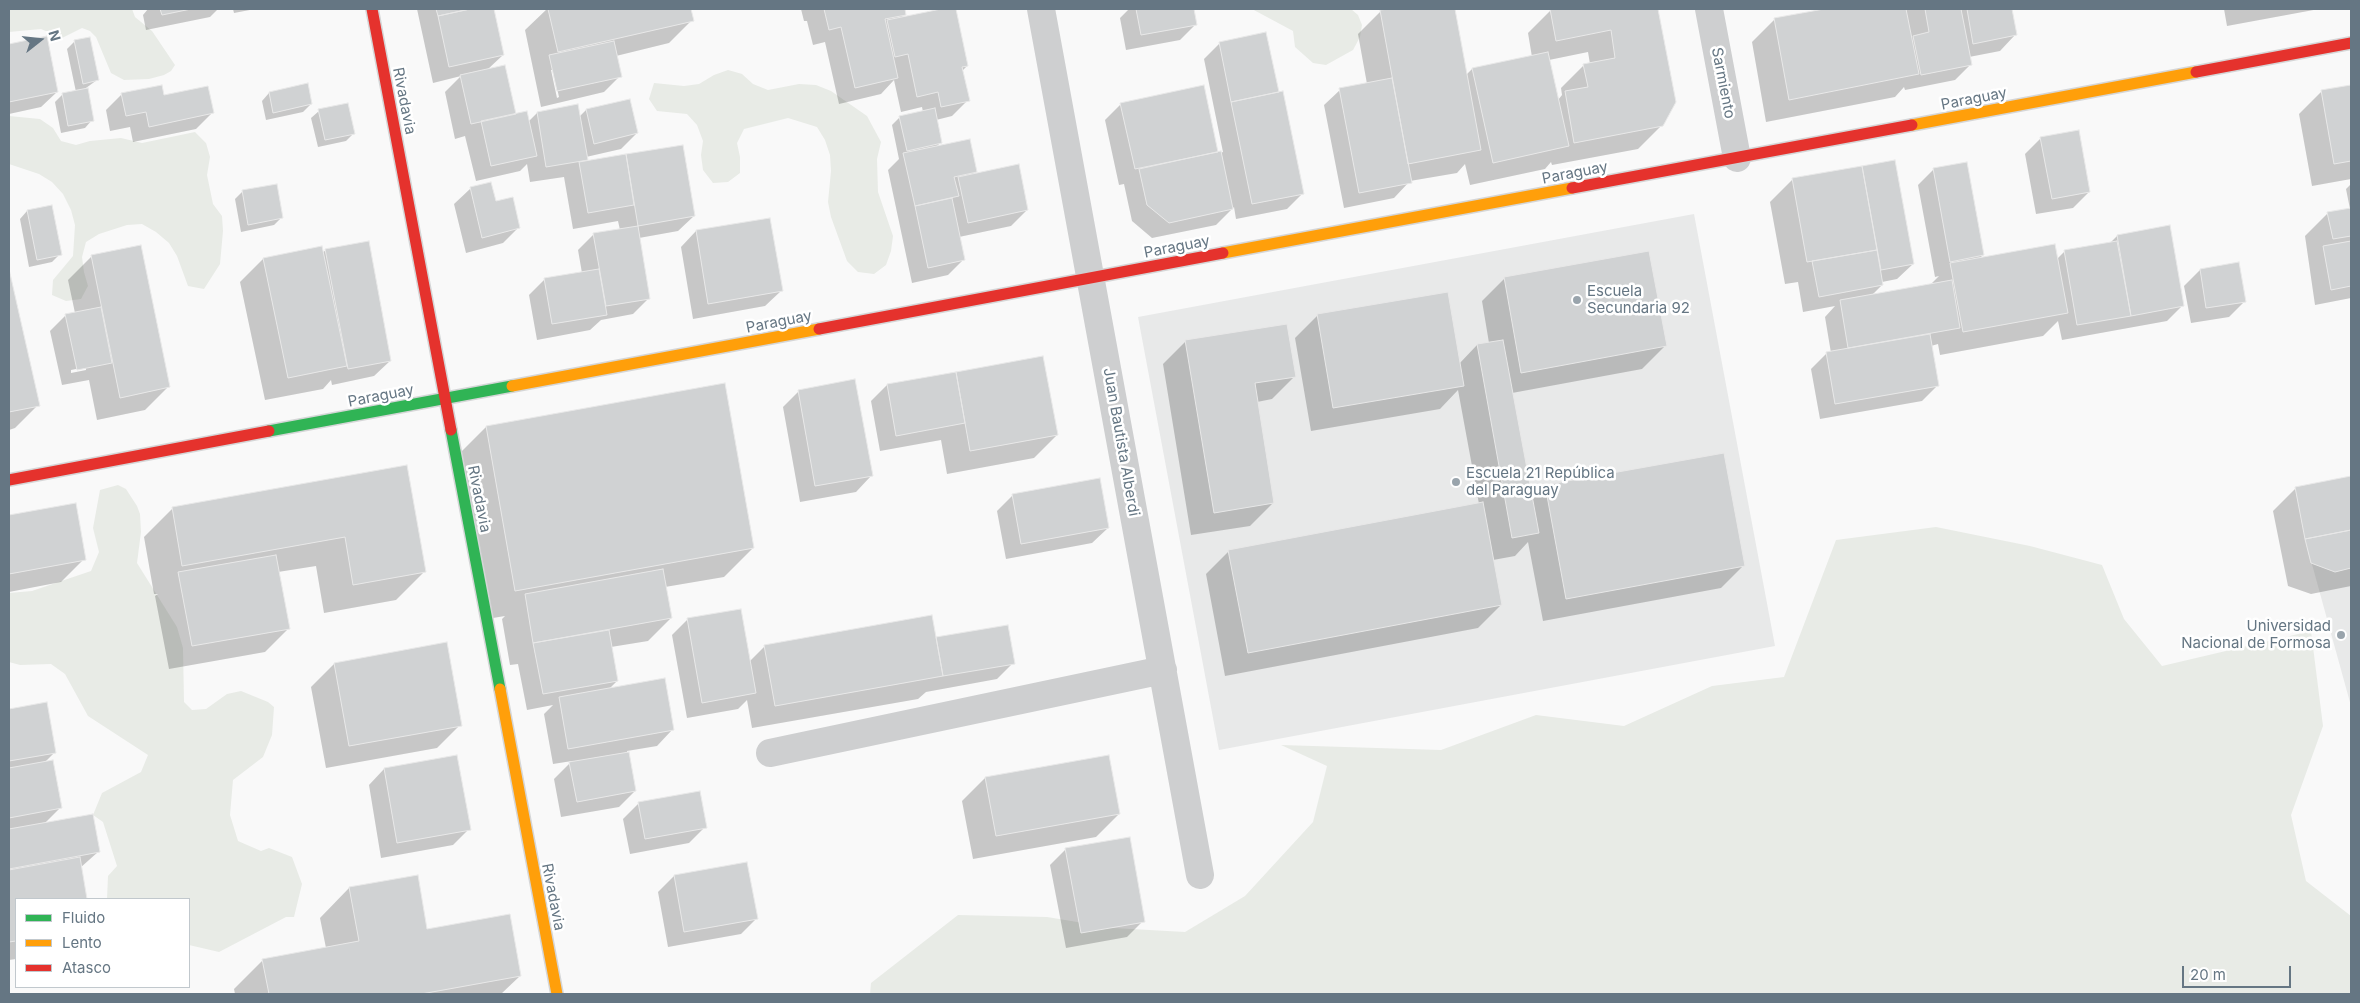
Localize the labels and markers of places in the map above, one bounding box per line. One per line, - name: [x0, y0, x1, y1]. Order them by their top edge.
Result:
- place label: Escuela Secundaria 92: [1587, 282, 1690, 317]
- marker: Escuela Secundaria 92: [1571, 294, 1583, 306]
- place label: Escuela 21 República del Paraguay: [1466, 464, 1615, 499]
- marker: Escuela 21 República del Paraguay: [1450, 476, 1462, 488]
- place label: Universidad Nacional de Formosa: [2181, 617, 2331, 652]
- marker: Universidad Nacional de Formosa: [2335, 629, 2347, 641]

